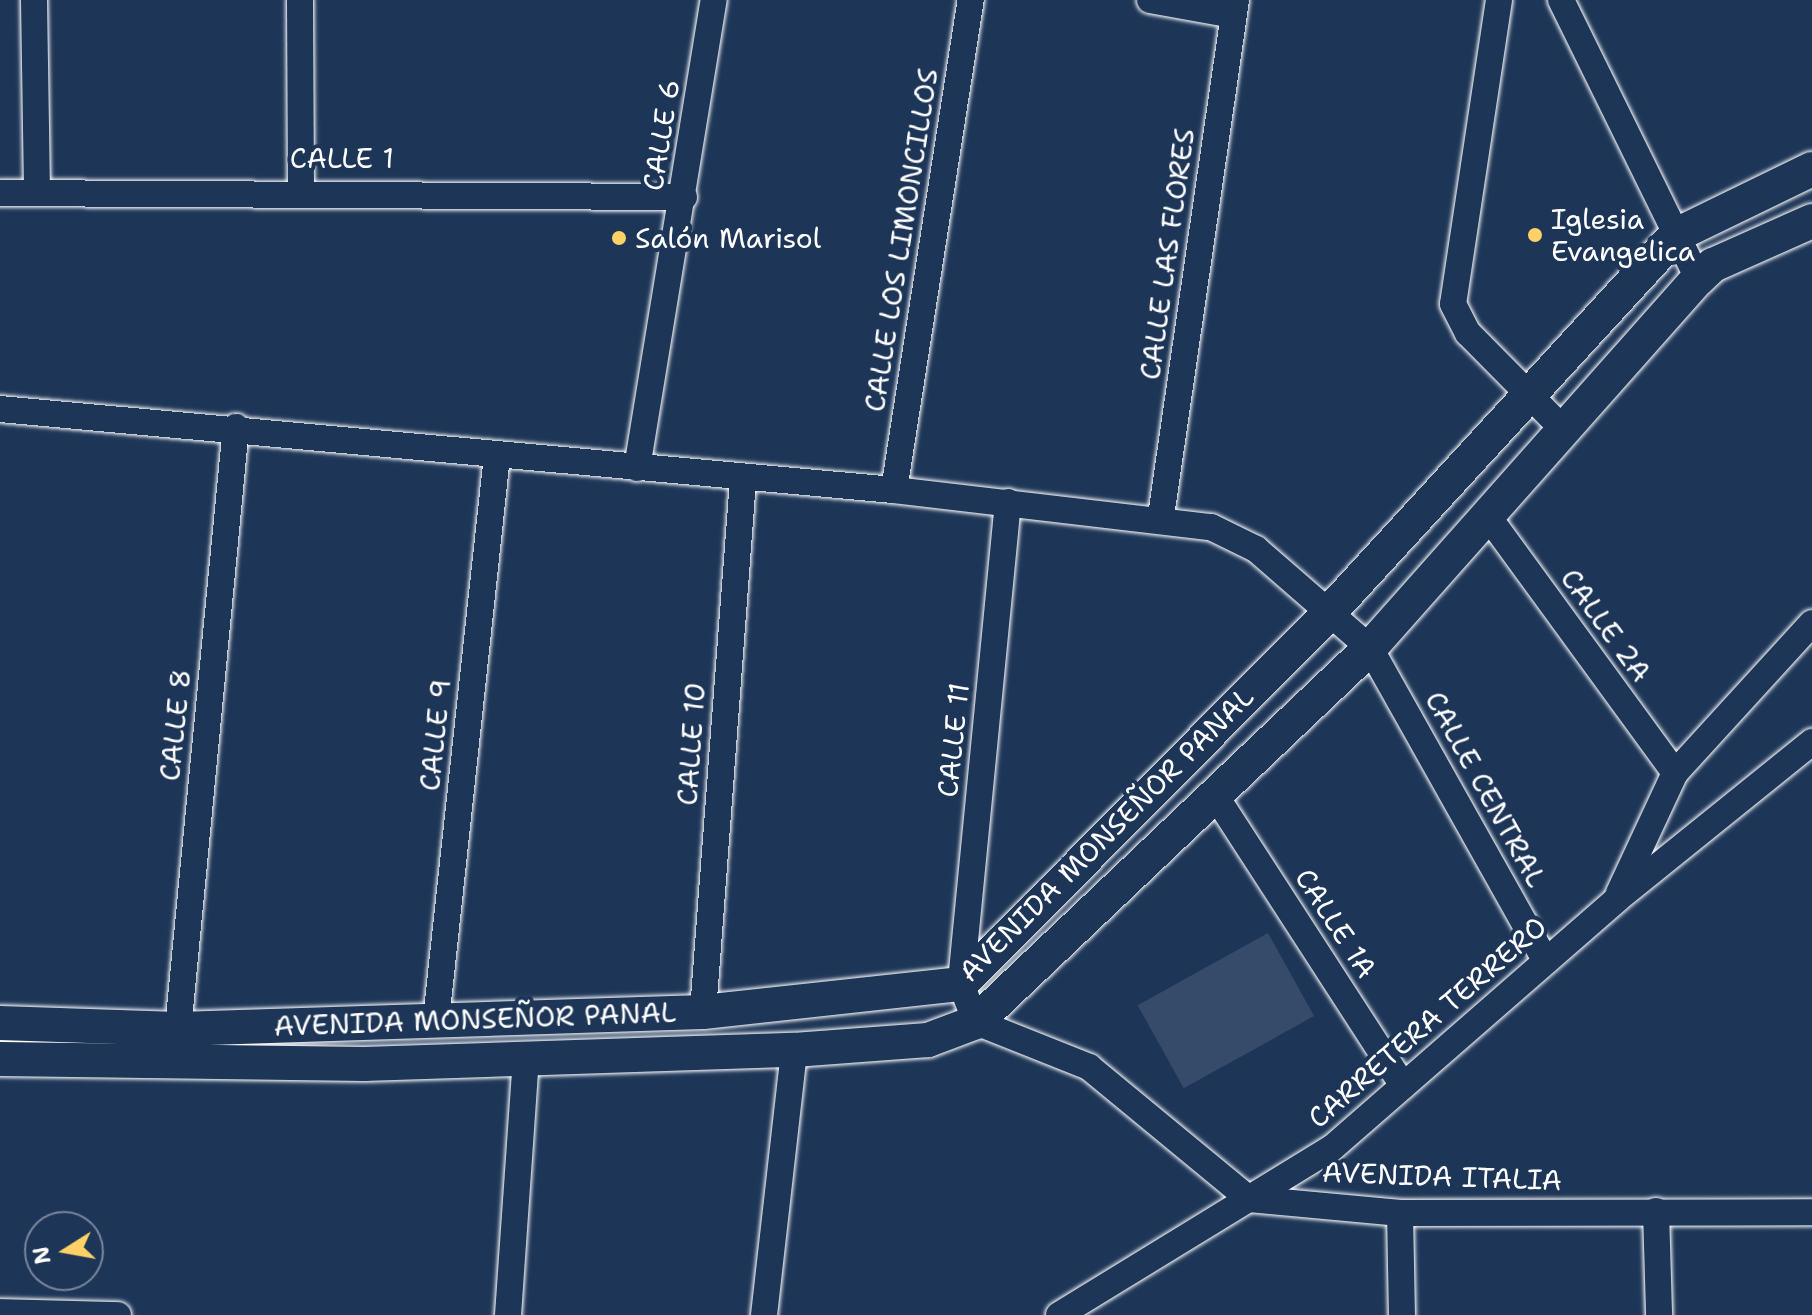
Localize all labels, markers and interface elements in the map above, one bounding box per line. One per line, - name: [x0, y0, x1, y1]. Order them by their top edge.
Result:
- street label: CALLE LOS LIMONCILLOS: [857, 66, 945, 414]
- street label: CALLE 6: [636, 77, 686, 193]
- street label: CALLE LAS FLORES: [1133, 126, 1201, 382]
- street label: CALLE 1: [290, 141, 394, 175]
- place label: Iglesia Evangelica: [1551, 202, 1695, 268]
- place label: Salón Marisol: [635, 221, 821, 255]
- marker: Iglesia Evangelica: [1526, 226, 1544, 244]
- marker: Salón Marisol: [610, 229, 628, 247]
- street label: CALLE 2A: [1554, 562, 1658, 688]
- street label: CALLE 8: [152, 667, 198, 783]
- street label: CALLE 9: [412, 677, 458, 793]
- street label: AVENIDA MONSEÑOR PANAL: [952, 680, 1260, 988]
- street label: CALLE 10: [670, 681, 712, 807]
- street label: CALLE 11: [930, 681, 976, 799]
- street label: CALLE CENTRAL: [1418, 685, 1554, 893]
- street label: CALLE 1A: [1288, 862, 1384, 984]
- street label: CARRETERA TERRERO: [1301, 909, 1553, 1135]
- street label: AVENIDA MONSEÑOR PANAL: [273, 995, 677, 1043]
- street label: AVENIDA ITALIA: [1322, 1155, 1562, 1197]
- north arrow: [24, 1211, 104, 1291]
- text: N: [26, 1244, 58, 1267]

